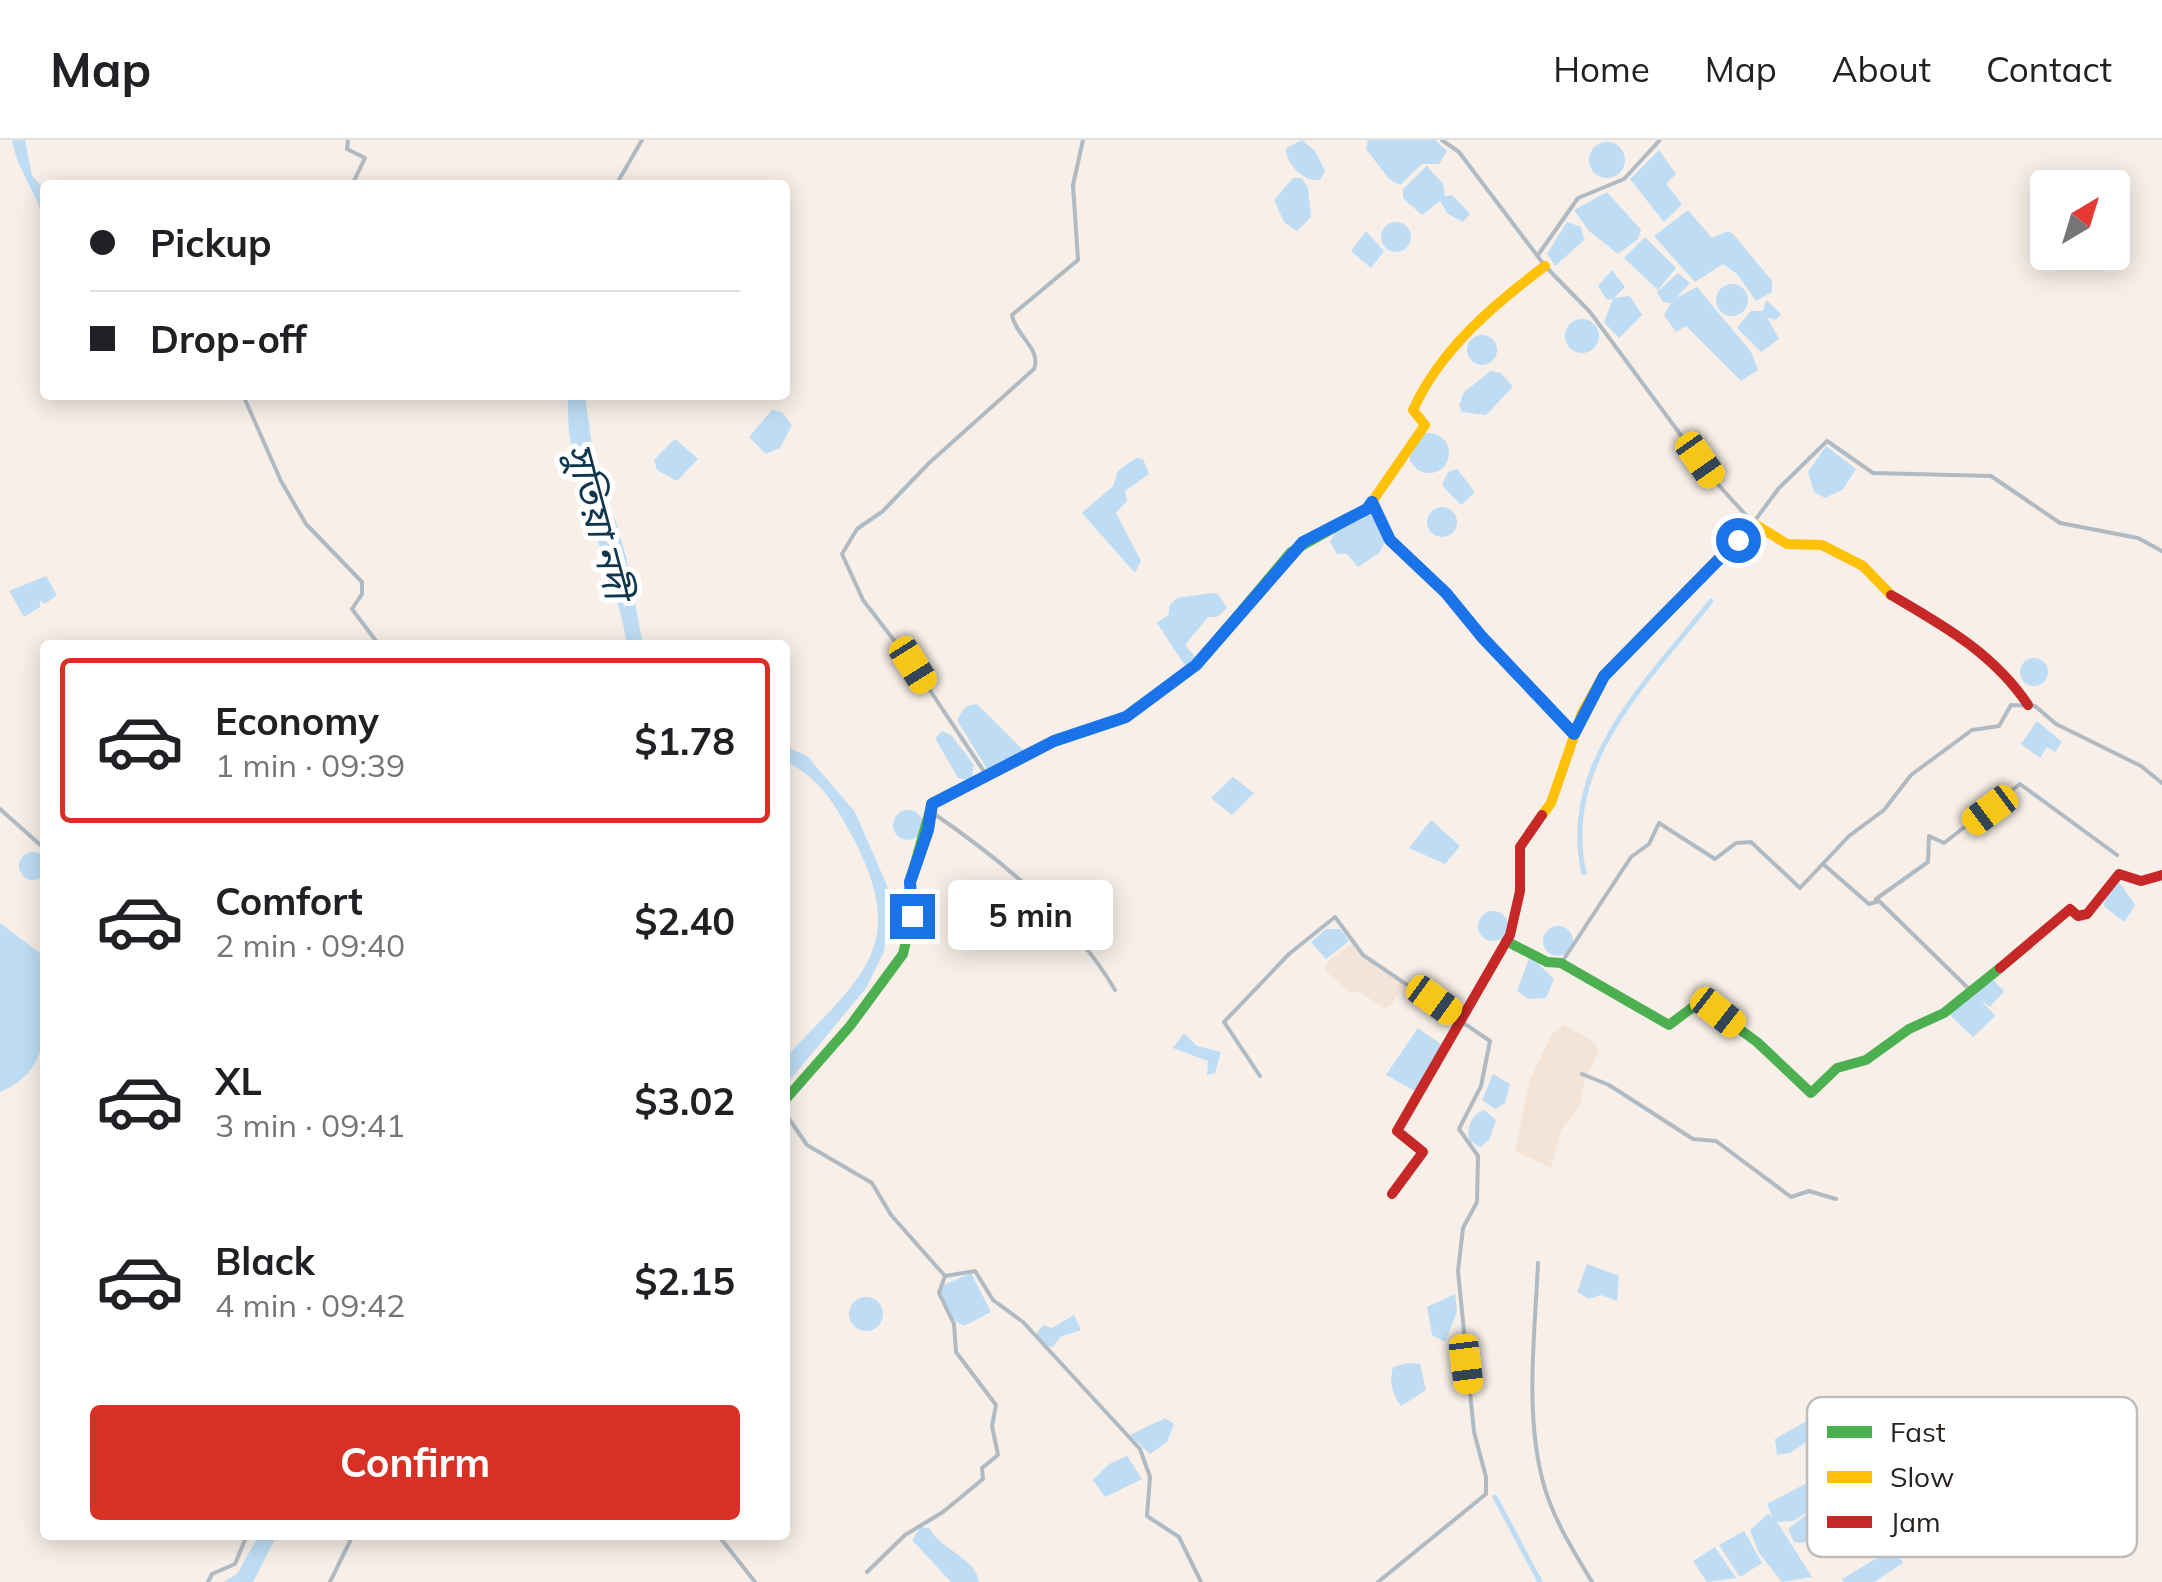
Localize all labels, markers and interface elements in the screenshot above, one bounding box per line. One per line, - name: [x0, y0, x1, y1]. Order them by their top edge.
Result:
- text: Map: [50, 39, 151, 99]
- text: Home: [1553, 47, 1650, 91]
- text: Map: [1705, 47, 1777, 91]
- text: About: [1832, 47, 1931, 91]
- text: Contact: [1986, 47, 2112, 91]
- north arrow: [2030, 170, 2130, 270]
- map controls: [2030, 170, 2130, 270]
- text: Pickup: [150, 219, 272, 267]
- text: Drop-off: [150, 315, 307, 363]
- car: [1671, 427, 1729, 493]
- water label: সুতিয়া নদী: [555, 438, 644, 610]
- route start: [1716, 518, 1761, 563]
- car: [884, 632, 942, 698]
- icon: car: [95, 696, 185, 786]
- text: Economy: [215, 697, 379, 745]
- text: $1.78: [634, 717, 735, 765]
- text: 1 min · 09:39: [215, 745, 405, 785]
- car: [1957, 780, 2023, 840]
- icon: car: [95, 876, 185, 966]
- text: Comfort: [215, 877, 363, 925]
- callout: 5 min: [947, 881, 1112, 951]
- route end: [890, 894, 935, 939]
- text: 5 min: [988, 895, 1073, 935]
- text: $2.40: [634, 897, 735, 945]
- text: 2 min · 09:40: [215, 925, 405, 965]
- car: [1401, 970, 1467, 1030]
- car: [1685, 982, 1751, 1042]
- icon: car: [95, 1056, 185, 1146]
- text: XL: [215, 1057, 262, 1105]
- text: $3.02: [634, 1077, 735, 1125]
- text: 3 min · 09:41: [215, 1105, 405, 1145]
- icon: car: [95, 1236, 185, 1326]
- text: Black: [215, 1237, 315, 1285]
- text: $2.15: [634, 1257, 735, 1305]
- text: 4 min · 09:42: [215, 1285, 405, 1325]
- car: [1447, 1332, 1485, 1396]
- legend: [1807, 1397, 2137, 1557]
- button: Confirm: [90, 1405, 740, 1520]
- text: Fast: [1890, 1414, 1946, 1449]
- text: Slow: [1890, 1459, 1954, 1494]
- text: Jam: [1890, 1504, 1941, 1539]

